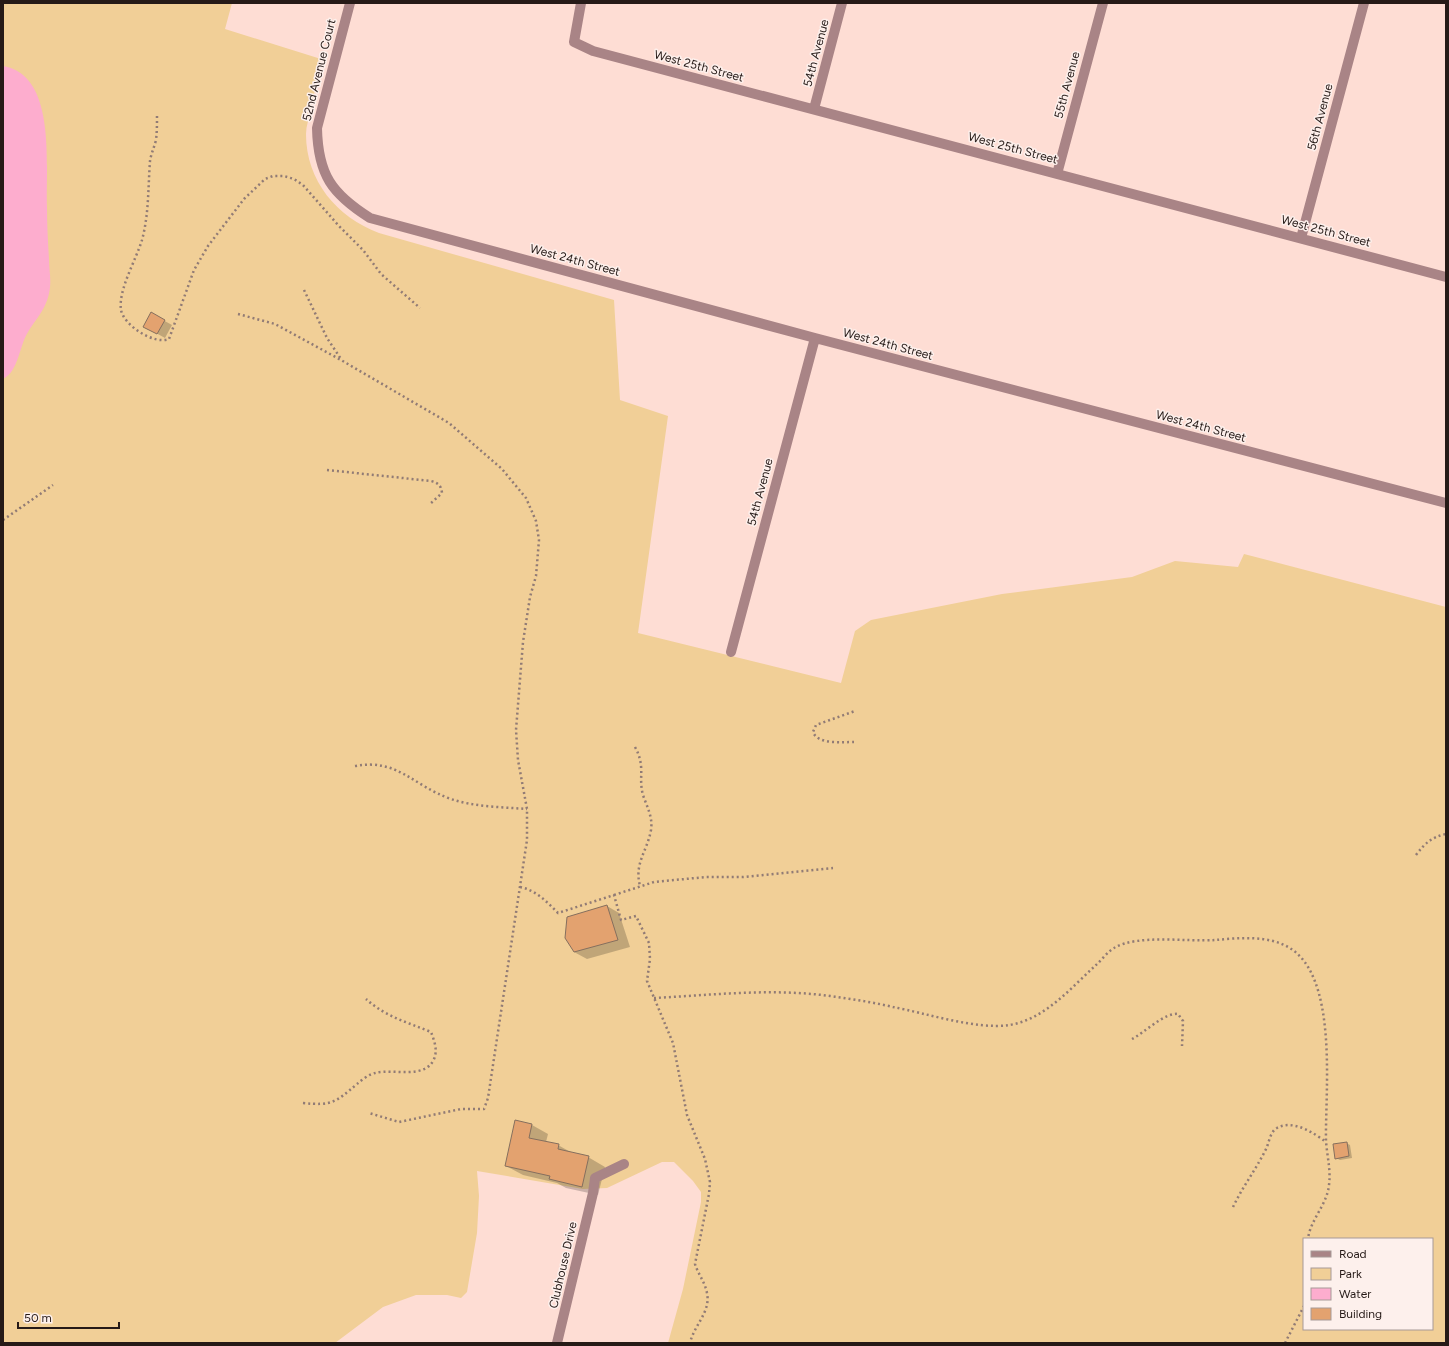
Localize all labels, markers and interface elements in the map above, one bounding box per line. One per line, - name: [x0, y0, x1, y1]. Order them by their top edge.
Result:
- street label: 52nd Avenue Court: [300, 17, 339, 123]
- street label: 54th Avenue: [800, 17, 832, 88]
- street label: West 25th Street: [653, 47, 746, 85]
- street label: 55th Avenue: [1051, 50, 1083, 120]
- street label: 56th Avenue: [1304, 82, 1336, 152]
- street label: West 25th Street: [967, 129, 1060, 167]
- street label: West 25th Street: [1280, 212, 1373, 250]
- street label: West 24th Street: [528, 241, 622, 279]
- street label: West 24th Street: [841, 325, 935, 363]
- street label: West 24th Street: [1154, 407, 1248, 445]
- street label: 54th Avenue: [744, 456, 776, 527]
- street label: Clubhouse Drive: [546, 1220, 580, 1310]
- legend: [1303, 1238, 1433, 1330]
- text: Road: [1339, 1247, 1367, 1261]
- text: Park: [1339, 1267, 1362, 1281]
- text: Water: [1339, 1287, 1371, 1301]
- scale bar: [18, 1304, 119, 1330]
- text: Building: [1339, 1307, 1382, 1321]
- text: 50 m: [24, 1311, 52, 1325]

